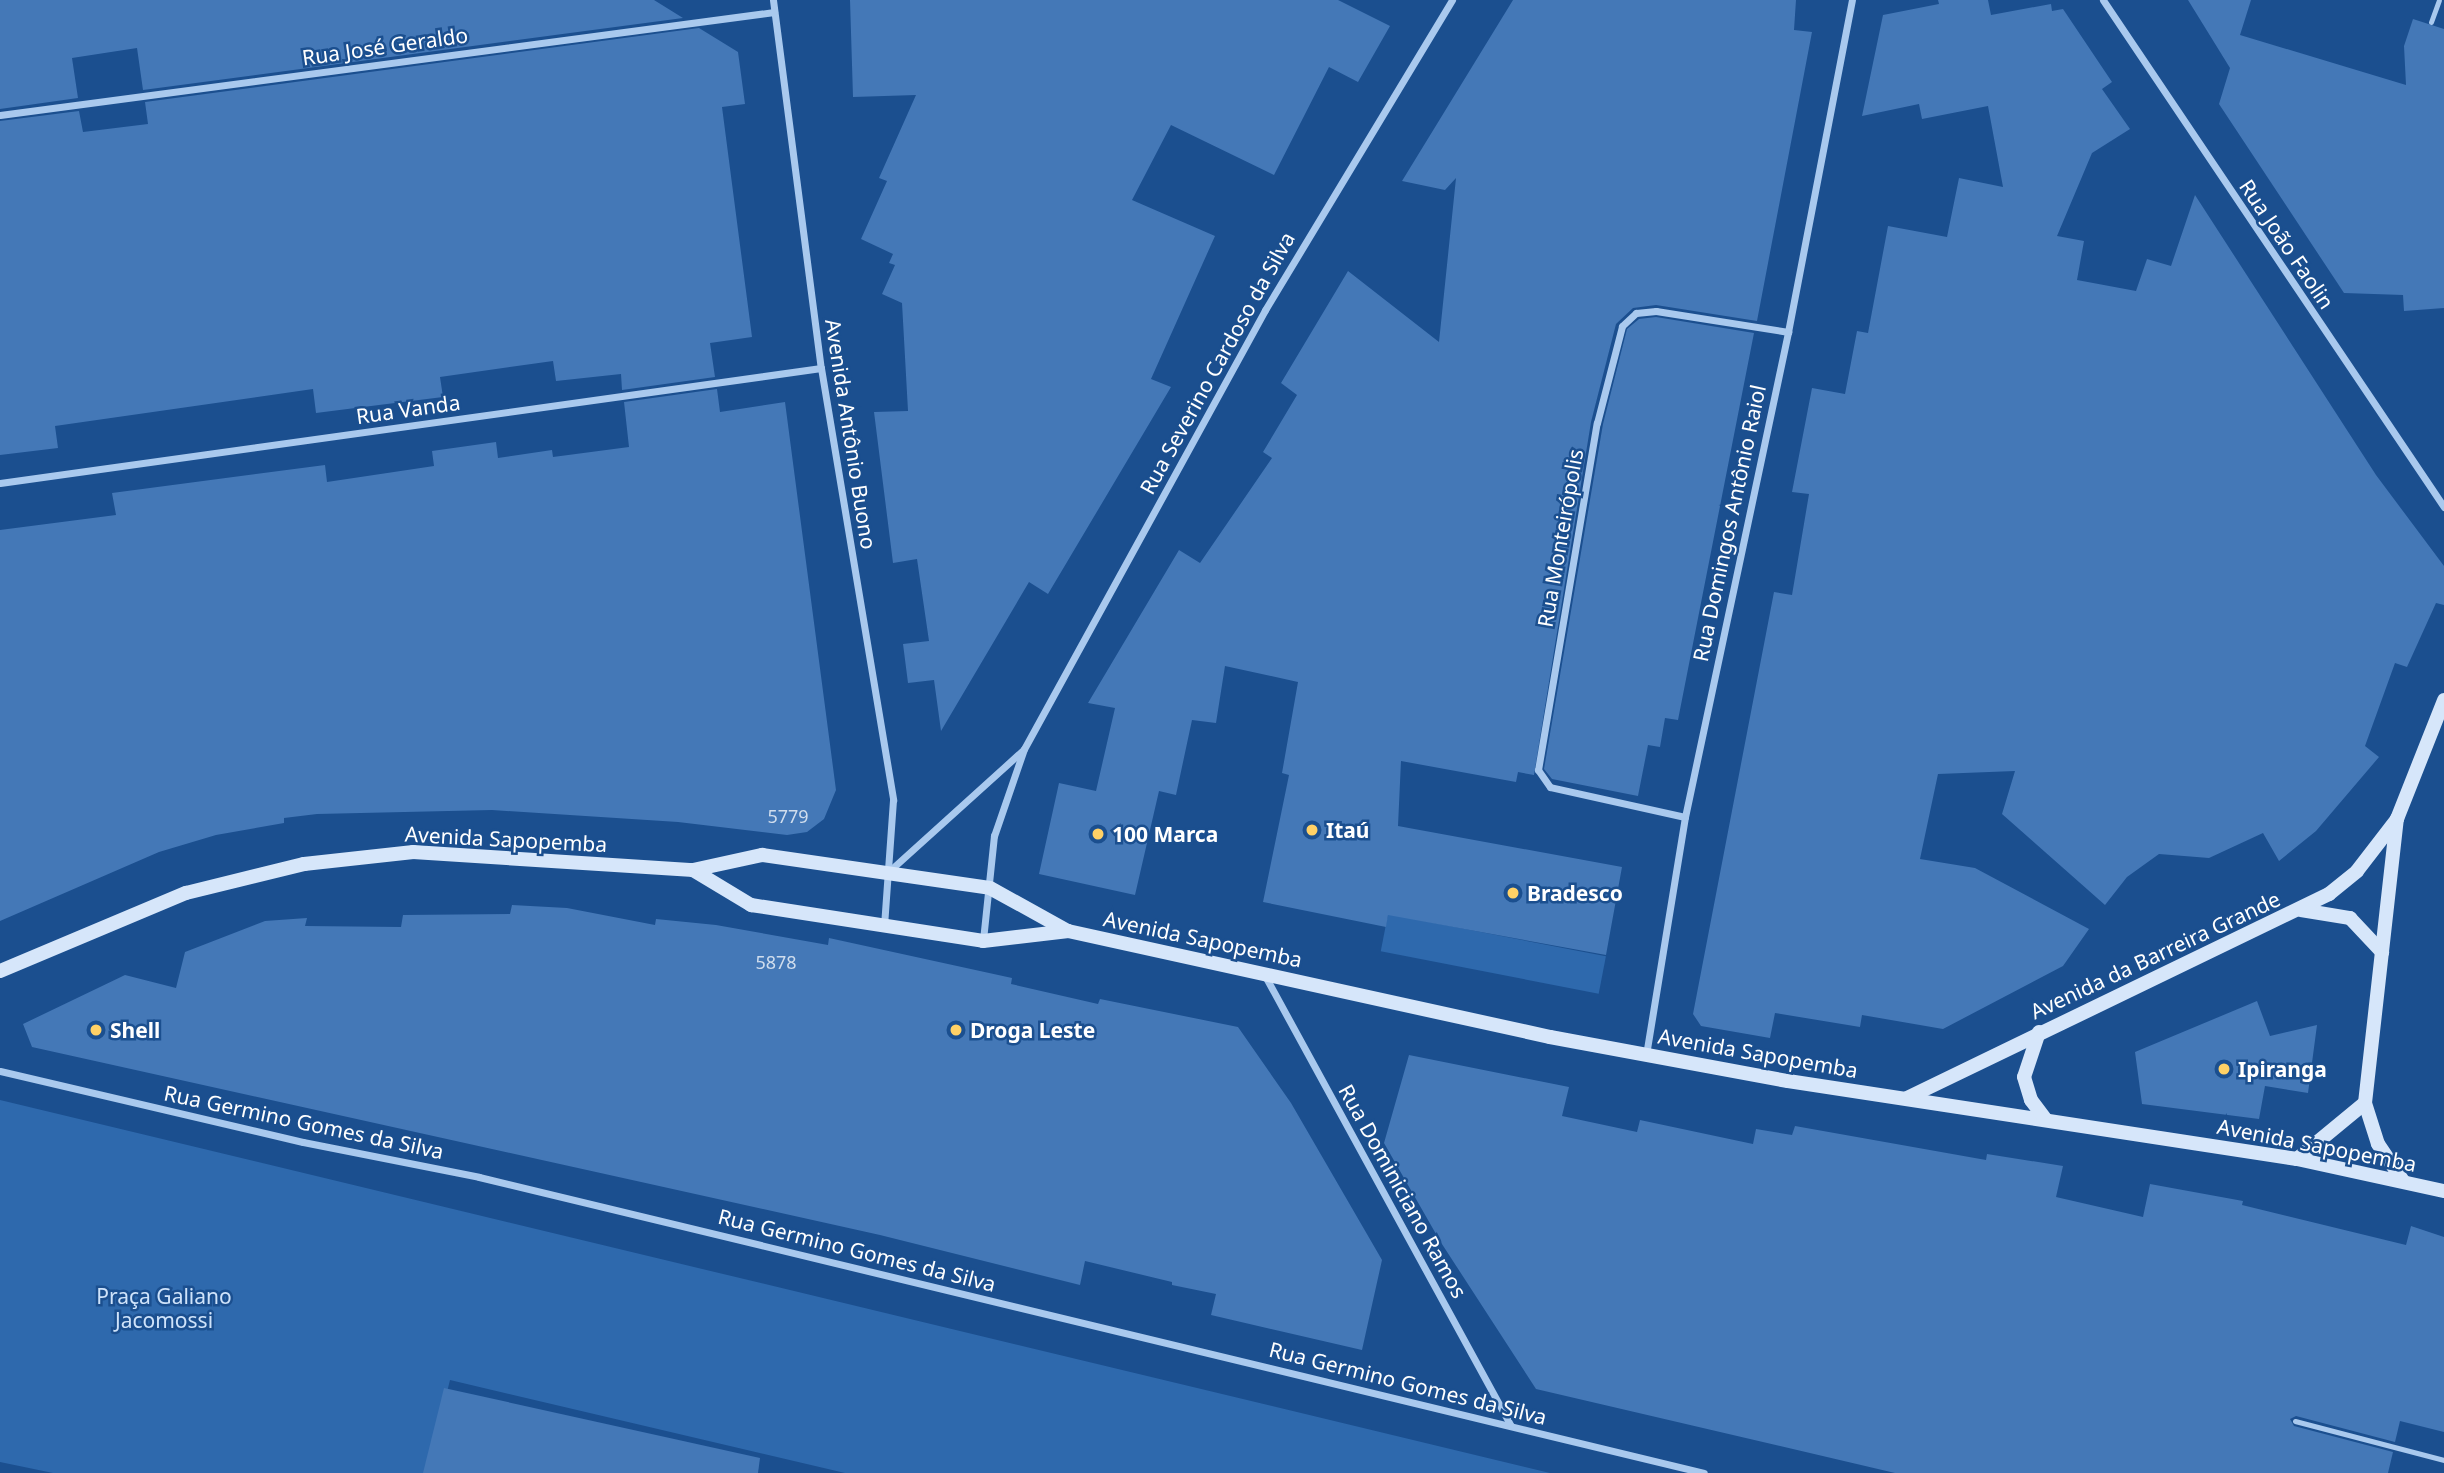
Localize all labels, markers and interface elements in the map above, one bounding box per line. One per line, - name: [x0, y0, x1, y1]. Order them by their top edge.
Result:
- street label: Rua José Geraldo: [300, 22, 470, 70]
- street label: Rua João Faolin: [2234, 174, 2340, 314]
- street label: Rua Severino Cardoso da Silva: [1134, 227, 1300, 499]
- street label: Avenida Antônio Buono: [820, 317, 882, 551]
- street label: Rua Domingos Antônio Raiol: [1687, 382, 1771, 664]
- street label: Rua Vanda: [354, 389, 462, 429]
- street label: Rua Monteirópolis: [1532, 447, 1588, 629]
- house number: 5779: [767, 805, 809, 827]
- place label: Itaú: [1326, 817, 1370, 843]
- street label: Avenida Sapopemba: [404, 821, 608, 857]
- place label: 100 Marca: [1112, 821, 1218, 847]
- marker: Itaú: [1304, 822, 1320, 838]
- marker: 100 Marca: [1090, 826, 1106, 842]
- place label: Bradesco: [1527, 880, 1623, 906]
- marker: Bradesco: [1505, 885, 1521, 901]
- street label: Avenida da Barreira Grande: [2026, 886, 2284, 1024]
- street label: Avenida Sapopemba: [1101, 906, 1305, 972]
- house number: 5878: [755, 951, 797, 973]
- place label: Shell: [110, 1017, 160, 1043]
- place label: Droga Leste: [970, 1017, 1095, 1043]
- marker: Shell: [88, 1022, 104, 1038]
- marker: Droga Leste: [948, 1022, 964, 1038]
- street label: Avenida Sapopemba: [1656, 1023, 1860, 1083]
- place label: Ipiranga: [2238, 1056, 2327, 1082]
- marker: Ipiranga: [2216, 1061, 2232, 1077]
- street label: Rua Germino Gomes da Silva: [162, 1080, 446, 1164]
- street label: Rua Dominiciano Ramos: [1334, 1080, 1472, 1302]
- street label: Avenida Sapopemba: [2215, 1113, 2419, 1177]
- street label: Rua Germino Gomes da Silva: [716, 1203, 998, 1297]
- park label: Praça Galiano Jacomossi: [96, 1283, 232, 1333]
- street label: Rua Germino Gomes da Silva: [1267, 1336, 1549, 1430]

